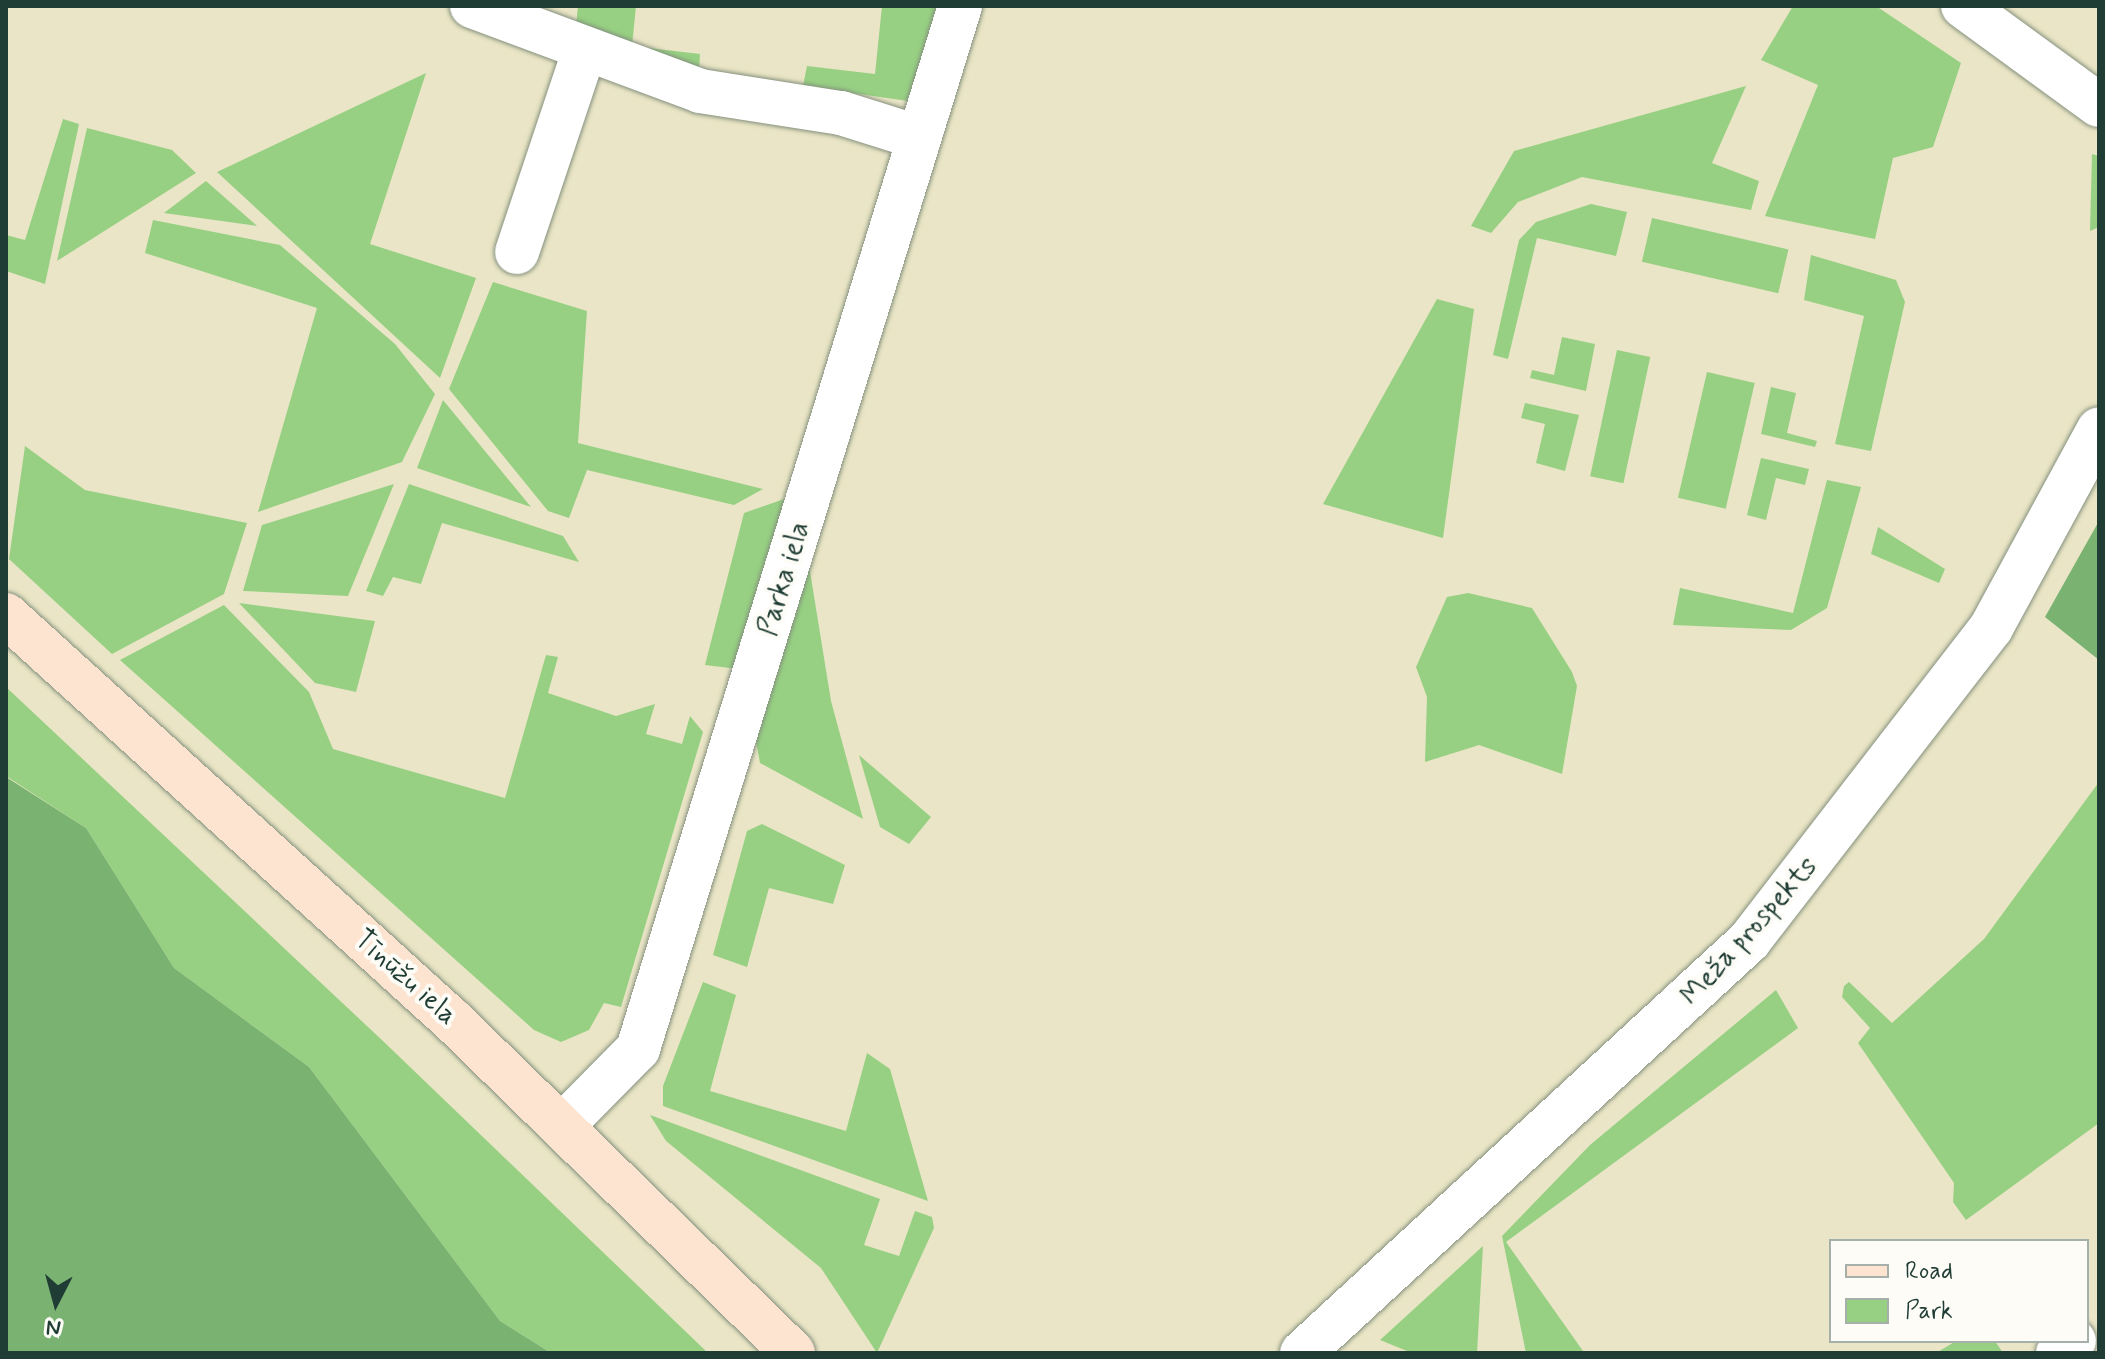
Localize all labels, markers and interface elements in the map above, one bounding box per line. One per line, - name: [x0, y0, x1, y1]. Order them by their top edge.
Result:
- street label: Parka iela: [751, 517, 819, 641]
- street label: Meža prospekts: [1675, 851, 1825, 1013]
- street label: Tīnūžu iela: [346, 922, 464, 1034]
- legend: [1829, 1239, 2089, 1343]
- text: Road: [1905, 1256, 1953, 1287]
- north arrow: [16, 1263, 96, 1343]
- text: Park: [1905, 1296, 1953, 1327]
- text: N: [45, 1312, 62, 1342]

